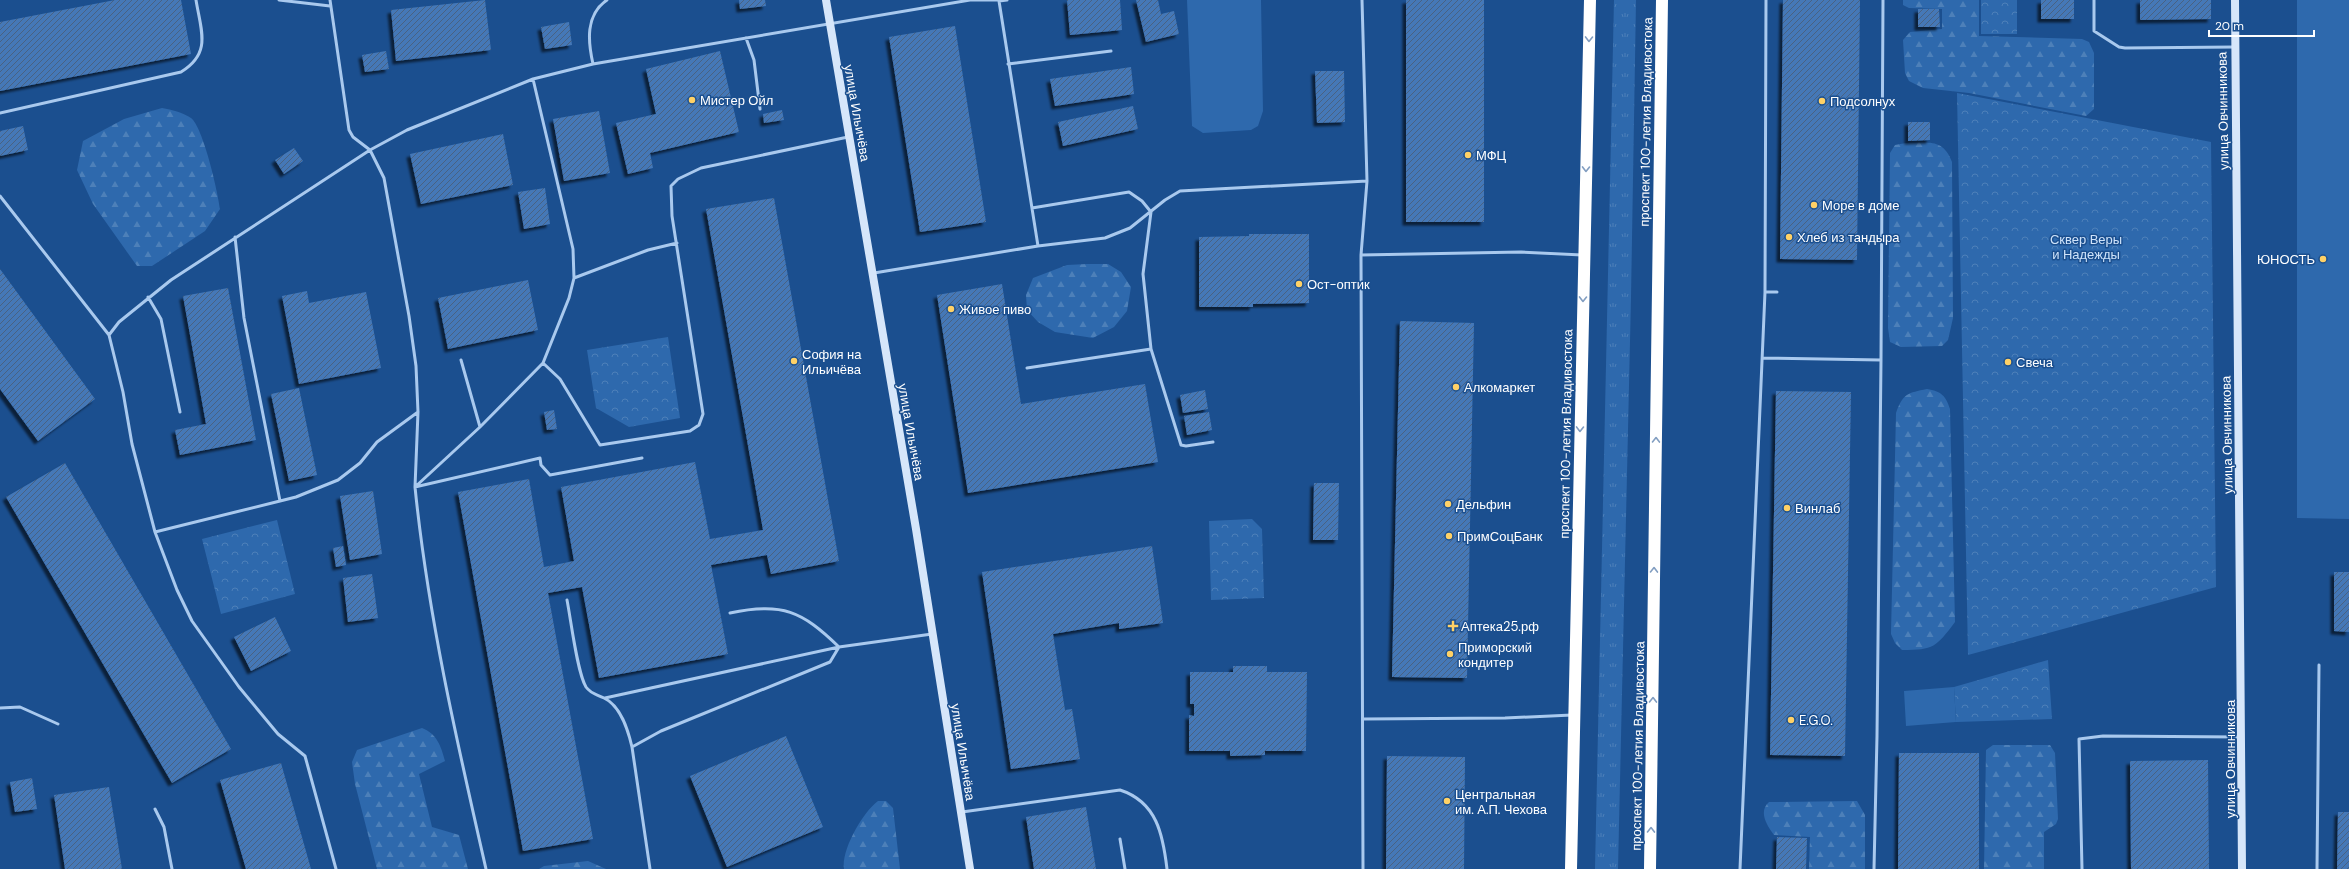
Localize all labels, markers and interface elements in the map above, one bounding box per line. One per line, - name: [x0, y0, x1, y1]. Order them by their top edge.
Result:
- scale bar: [2209, 12, 2314, 38]
- street label: проспект 100-летия Владивостока: [1636, 16, 1656, 227]
- text: 20 m: [2215, 18, 2244, 34]
- one-way arrow: [1584, 36, 1593, 42]
- street label: улица Овчинникова: [2213, 51, 2233, 170]
- street label: улица Ильичёва: [840, 63, 874, 164]
- place label: Мистер Ойл: [700, 92, 773, 109]
- place label: Подсолнух: [1830, 93, 1896, 110]
- marker: Мистер Ойл: [687, 95, 697, 105]
- marker: Подсолнух: [1817, 96, 1827, 106]
- place label: МФЦ: [1476, 147, 1507, 164]
- marker: МФЦ: [1463, 150, 1473, 160]
- one-way arrow: [1581, 166, 1590, 172]
- place label: Море в доме: [1822, 197, 1899, 214]
- marker: Море в доме: [1809, 200, 1819, 210]
- place label: Хлеб из тандыра: [1797, 229, 1900, 246]
- park label: Сквер Веры и Надежды: [2050, 231, 2122, 263]
- marker: Хлеб из тандыра: [1784, 232, 1794, 242]
- place label: ЮНОСТЬ: [2257, 251, 2315, 268]
- marker: ЮНОСТЬ: [2318, 254, 2328, 264]
- place label: Ост-оптик: [1307, 276, 1370, 293]
- marker: Ост-оптик: [1294, 279, 1304, 289]
- one-way arrow: [1578, 296, 1587, 302]
- place label: Живое пиво: [959, 301, 1031, 318]
- marker: Живое пиво: [946, 304, 956, 314]
- street label: проспект 100-летия Владивостока: [1556, 328, 1576, 539]
- place label: София на Ильичёва: [802, 346, 862, 378]
- place label: Свеча: [2016, 354, 2054, 371]
- marker: София на Ильичёва: [789, 356, 799, 366]
- marker: Свеча: [2003, 357, 2013, 367]
- street label: улица Овчинникова: [2217, 375, 2237, 494]
- place label: Алкомаркет: [1464, 379, 1535, 396]
- street label: улица Ильичёва: [894, 382, 928, 483]
- marker: Алкомаркет: [1451, 382, 1461, 392]
- one-way arrow: [1575, 426, 1584, 432]
- one-way arrow: [1652, 437, 1660, 443]
- place label: Дельфин: [1456, 496, 1511, 513]
- marker: Дельфин: [1443, 499, 1453, 509]
- place label: Винлаб: [1795, 500, 1840, 517]
- marker: Винлаб: [1782, 503, 1792, 513]
- place label: ПримСоцБанк: [1457, 528, 1543, 545]
- marker: ПримСоцБанк: [1444, 531, 1454, 541]
- one-way arrow: [1650, 567, 1658, 573]
- place label: Аптека25.рф: [1461, 618, 1539, 635]
- marker: Аптека25.рф: [1448, 621, 1458, 631]
- place label: Приморский кондитер: [1458, 639, 1532, 671]
- street label: проспект 100-летия Владивостока: [1628, 640, 1648, 851]
- marker: Приморский кондитер: [1445, 649, 1455, 659]
- one-way arrow: [1649, 697, 1657, 703]
- street label: улица Овчинникова: [2222, 699, 2239, 818]
- street label: улица Ильичёва: [947, 702, 979, 803]
- place label: E.G.O.: [1799, 712, 1833, 729]
- marker: E.G.O.: [1786, 715, 1796, 725]
- place label: Центральная им. А.П. Чехова: [1455, 786, 1548, 818]
- marker: Центральная им. А.П. Чехова: [1442, 796, 1452, 806]
- one-way arrow: [1647, 827, 1655, 833]

